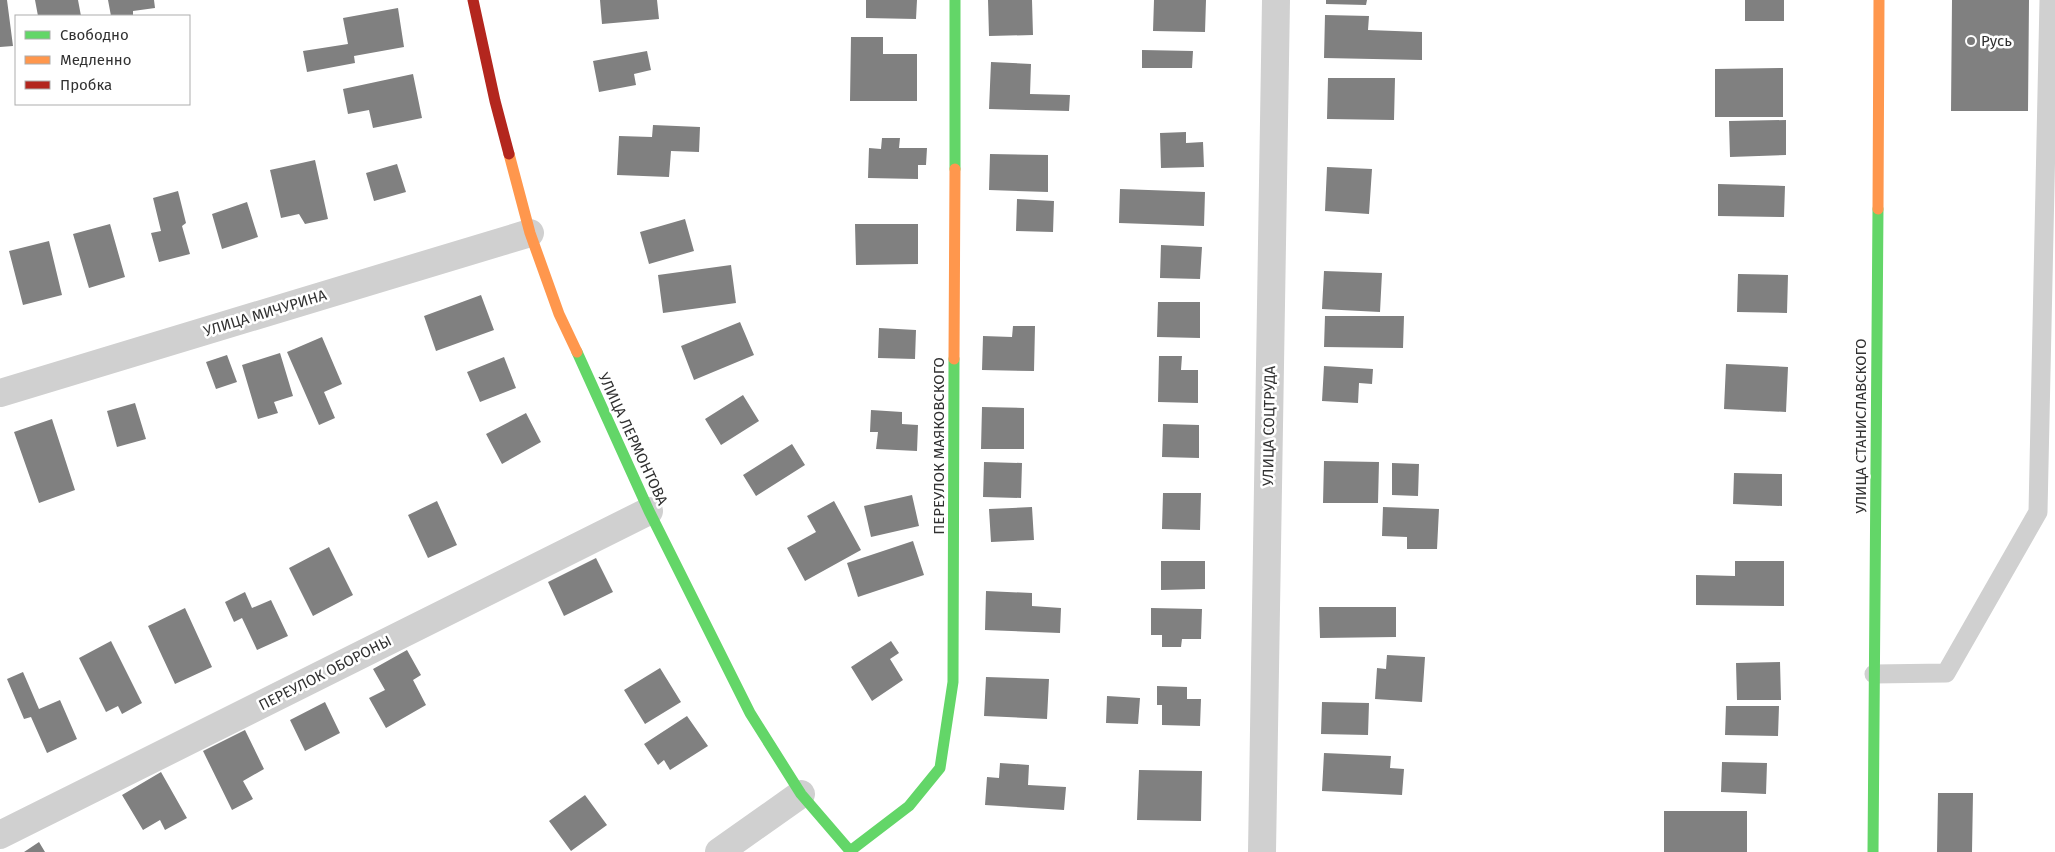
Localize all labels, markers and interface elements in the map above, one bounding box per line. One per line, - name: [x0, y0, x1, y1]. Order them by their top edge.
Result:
- legend: [15, 15, 190, 105]
- text: Свободно: [60, 26, 129, 44]
- place label: Русь: [1981, 32, 2012, 50]
- marker: Русь: [1965, 35, 1977, 47]
- text: Медленно: [60, 51, 132, 69]
- text: Пробка: [60, 76, 112, 94]
- street label: УЛИЦА МИЧУРИНА: [201, 286, 329, 340]
- street label: УЛИЦА СТАНИСЛАВСКОГО: [1852, 338, 1870, 514]
- street label: ПЕРЕУЛОК МАЯКОВСКОГО: [930, 357, 948, 535]
- street label: УЛИЦА СОЦТРУДА: [1259, 365, 1279, 486]
- street label: УЛИЦА ЛЕРМОНТОВА: [594, 370, 672, 508]
- street label: ПЕРЕУЛОК ОБОРОНЫ: [256, 632, 394, 714]

